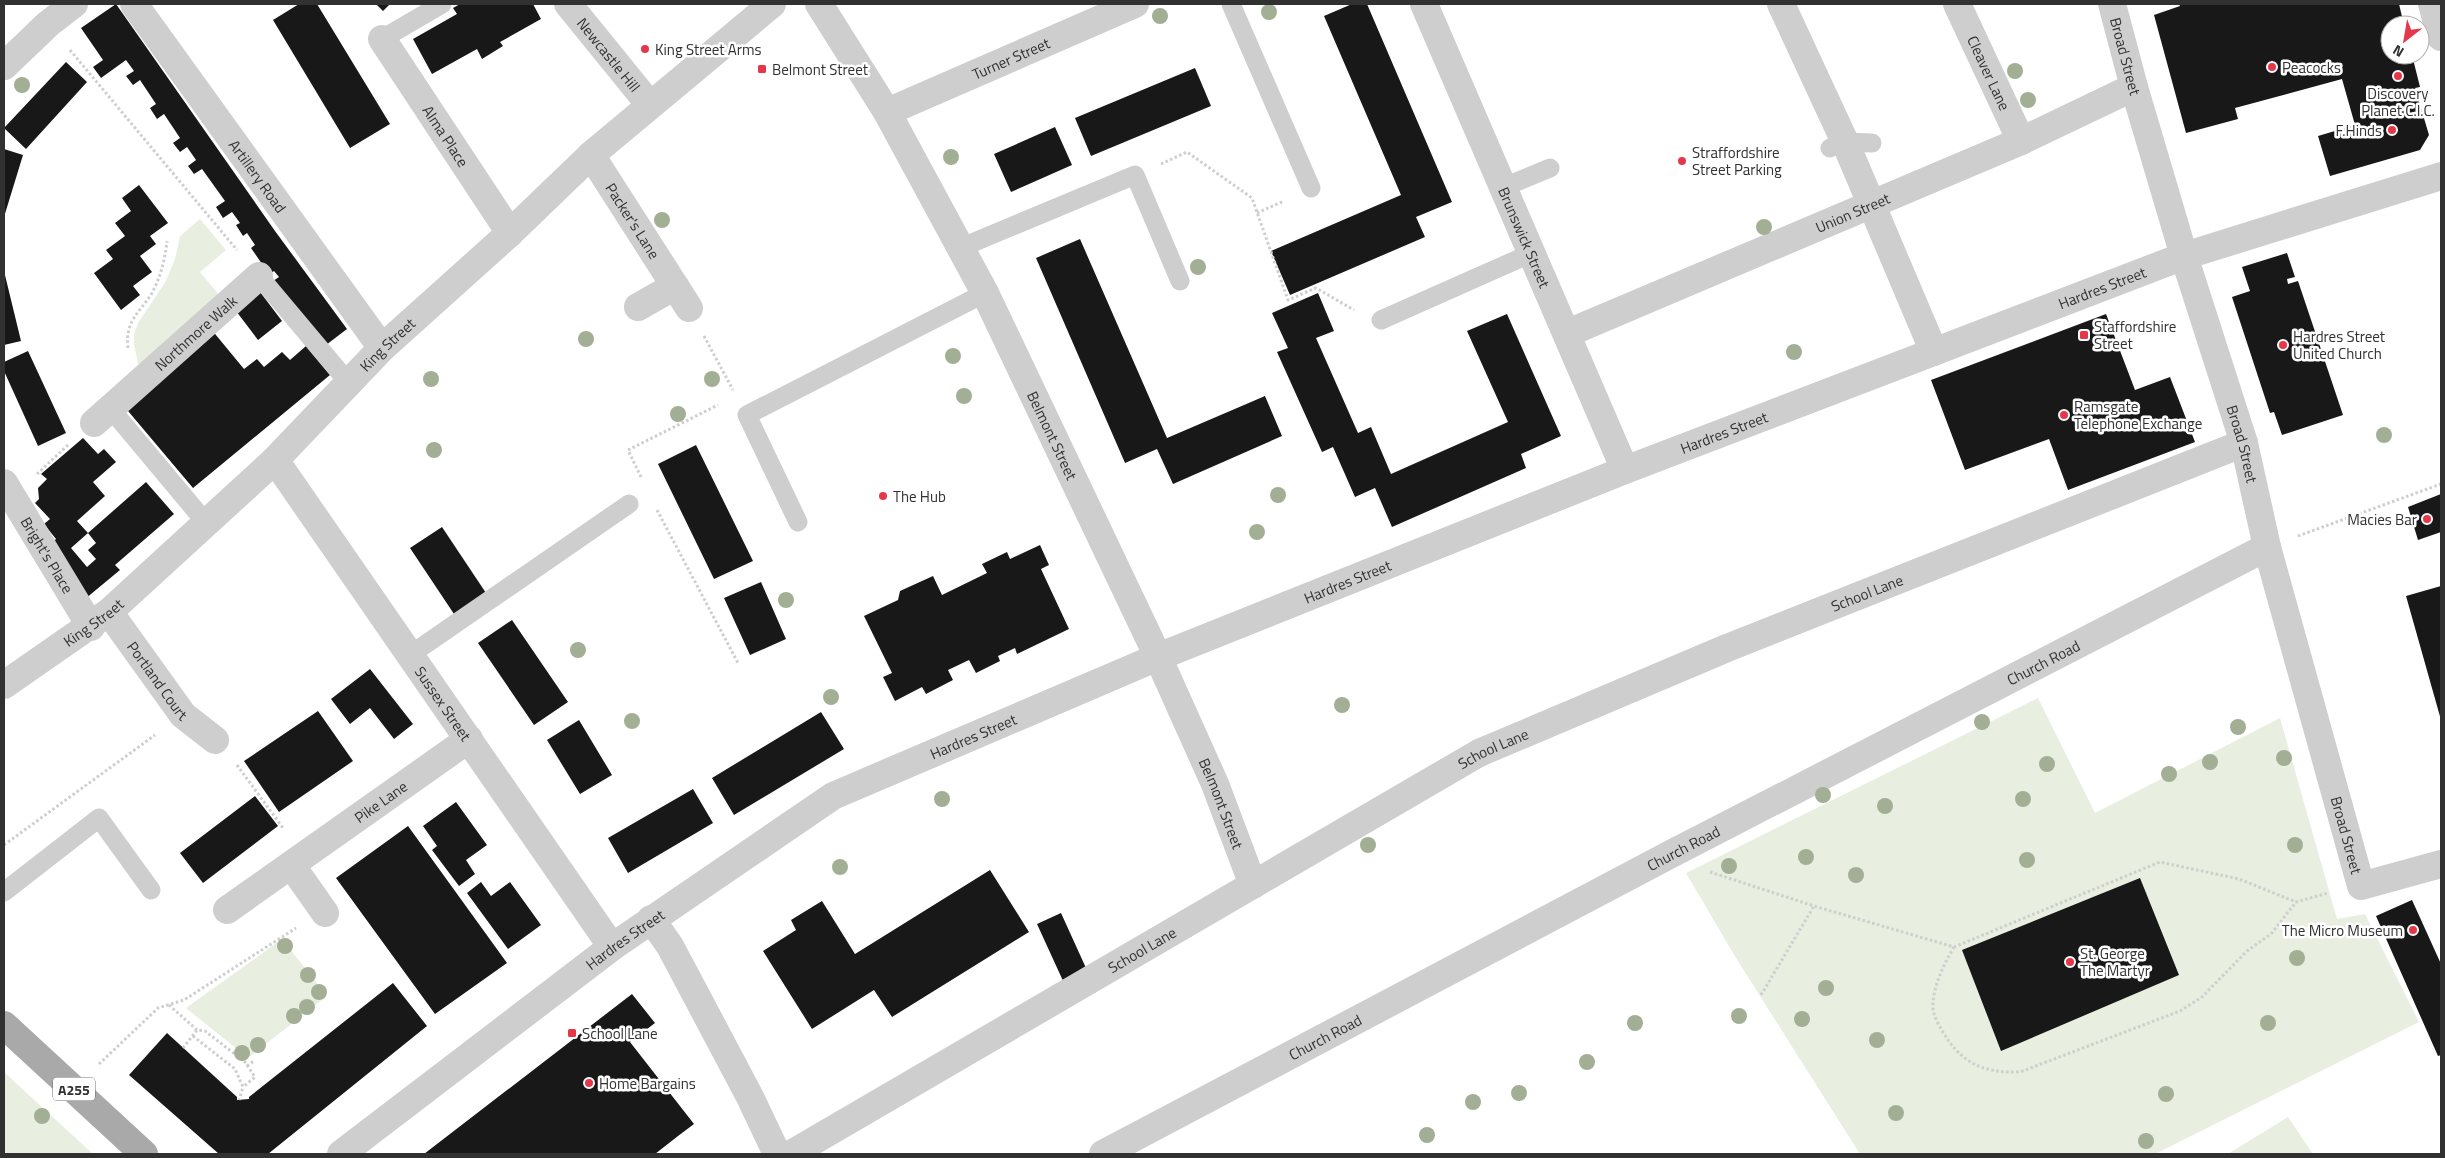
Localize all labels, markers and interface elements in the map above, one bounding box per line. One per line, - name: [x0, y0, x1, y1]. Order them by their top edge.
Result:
- street label: Newcastle Hill: [572, 12, 646, 97]
- street label: Broad Street: [2105, 15, 2147, 99]
- north arrow: [2380, 15, 2430, 65]
- street label: Turner Street: [968, 31, 1054, 85]
- street label: Cleaver Lane: [1962, 32, 2017, 114]
- place label: King Street Arms: [655, 38, 762, 61]
- text: N: [2388, 40, 2408, 63]
- marker: King Street Arms: [639, 43, 651, 55]
- place label: Peacocks: [2282, 56, 2341, 79]
- place label: Belmont Street: [772, 58, 869, 81]
- marker: Peacocks: [2266, 61, 2278, 73]
- marker: Belmont Street: [756, 63, 768, 75]
- marker: Discovery Planet C.I.C.: [2392, 70, 2404, 82]
- place label: Discovery Planet C.I.C.: [2361, 82, 2435, 122]
- street label: Alma Place: [417, 100, 475, 171]
- place label: F.Hinds: [2336, 119, 2382, 142]
- marker: F.Hinds: [2386, 124, 2398, 136]
- street label: Artillery Road: [224, 135, 292, 217]
- place label: Straffordshire Street Parking: [1692, 141, 1782, 181]
- marker: Straffordshire Street Parking: [1676, 155, 1688, 167]
- street label: Packer's Lane: [600, 178, 666, 263]
- street label: Brunswick Street: [1493, 183, 1557, 292]
- street label: Union Street: [1812, 186, 1894, 238]
- street label: Hardres Street: [2055, 260, 2150, 315]
- street label: Northmore Walk: [149, 289, 242, 376]
- street label: King Street: [354, 312, 421, 377]
- place label: Staffordshire Street: [2094, 315, 2176, 355]
- place label: Hardres Street United Church: [2293, 325, 2386, 365]
- marker: Staffordshire Street: [2078, 329, 2090, 341]
- marker: Hardres Street United Church: [2277, 339, 2289, 351]
- street label: Belmont Street: [1022, 387, 1084, 484]
- place label: Ramsgate Telephone Exchange: [2074, 395, 2202, 435]
- street label: Broad Street: [2221, 402, 2264, 486]
- street label: Hardres Street: [1677, 405, 1772, 459]
- marker: Ramsgate Telephone Exchange: [2058, 409, 2070, 421]
- place label: The Hub: [893, 485, 946, 508]
- marker: The Hub: [877, 490, 889, 502]
- place label: Macies Bar: [2347, 508, 2417, 531]
- street label: Bright's Place: [15, 512, 80, 598]
- marker: Macies Bar: [2421, 513, 2433, 525]
- street label: Hardres Street: [1300, 553, 1395, 609]
- street label: School Lane: [1827, 568, 1906, 617]
- street label: King Street: [58, 592, 129, 652]
- street label: Church Road: [2002, 634, 2084, 691]
- street label: Portland Court: [122, 636, 193, 726]
- street label: Sussex Street: [409, 661, 478, 746]
- street label: Hardres Street: [926, 707, 1021, 765]
- street label: School Lane: [1453, 722, 1532, 775]
- street label: Belmont Street: [1193, 754, 1250, 853]
- street label: Pike Lane: [349, 775, 412, 828]
- street label: Broad Street: [2325, 794, 2369, 877]
- street label: Church Road: [1642, 819, 1724, 876]
- street label: Hardres Street: [580, 903, 670, 975]
- place label: The Micro Museum: [2282, 919, 2403, 942]
- street label: School Lane: [1103, 921, 1180, 979]
- marker: The Micro Museum: [2407, 924, 2419, 936]
- place label: St. George The Martyr: [2080, 942, 2150, 982]
- marker: St. George The Martyr: [2064, 956, 2076, 968]
- street label: Church Road: [1284, 1008, 1366, 1066]
- place label: School Lane: [582, 1022, 658, 1045]
- marker: School Lane: [566, 1027, 578, 1039]
- place label: Home Bargains: [599, 1072, 696, 1095]
- marker: Home Bargains: [583, 1077, 595, 1089]
- road number: A255: [53, 1078, 95, 1100]

